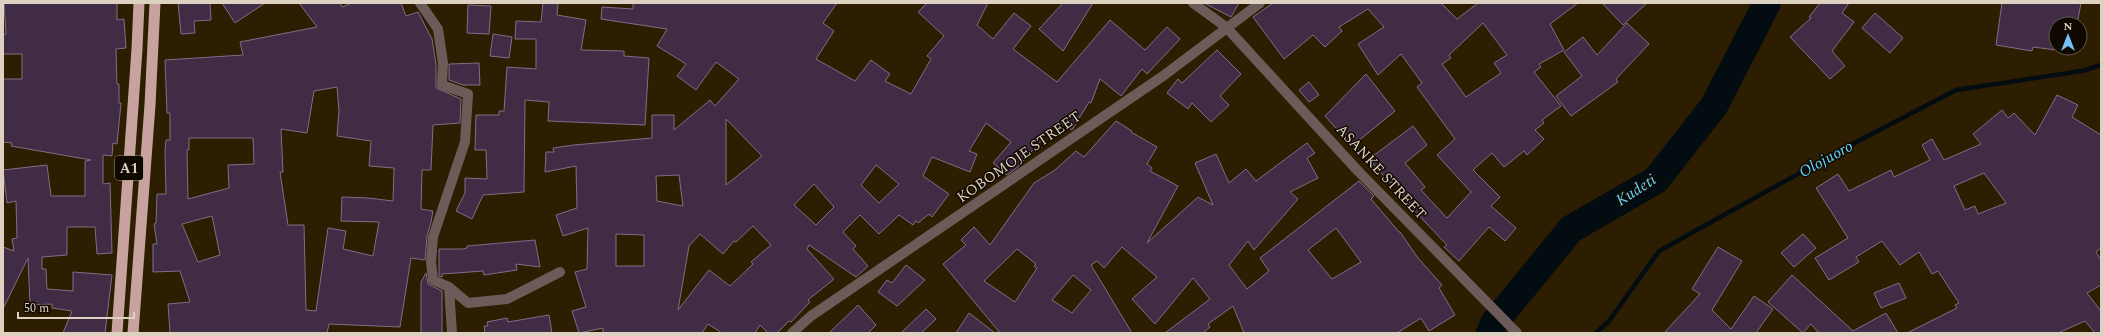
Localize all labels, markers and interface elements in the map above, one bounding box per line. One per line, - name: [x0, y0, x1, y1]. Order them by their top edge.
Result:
- north arrow: [2048, 16, 2088, 56]
- text: N: [2064, 18, 2073, 35]
- street label: KOBOMOJE STREET: [952, 105, 1086, 209]
- street label: ASANKE STREET: [1330, 119, 1432, 225]
- water label: Olojuoro: [1794, 134, 1858, 184]
- road number: A1: [115, 156, 143, 180]
- water label: Kudeti: [1611, 168, 1661, 212]
- scale bar: [18, 294, 134, 320]
- text: 50 m: [24, 299, 49, 318]

